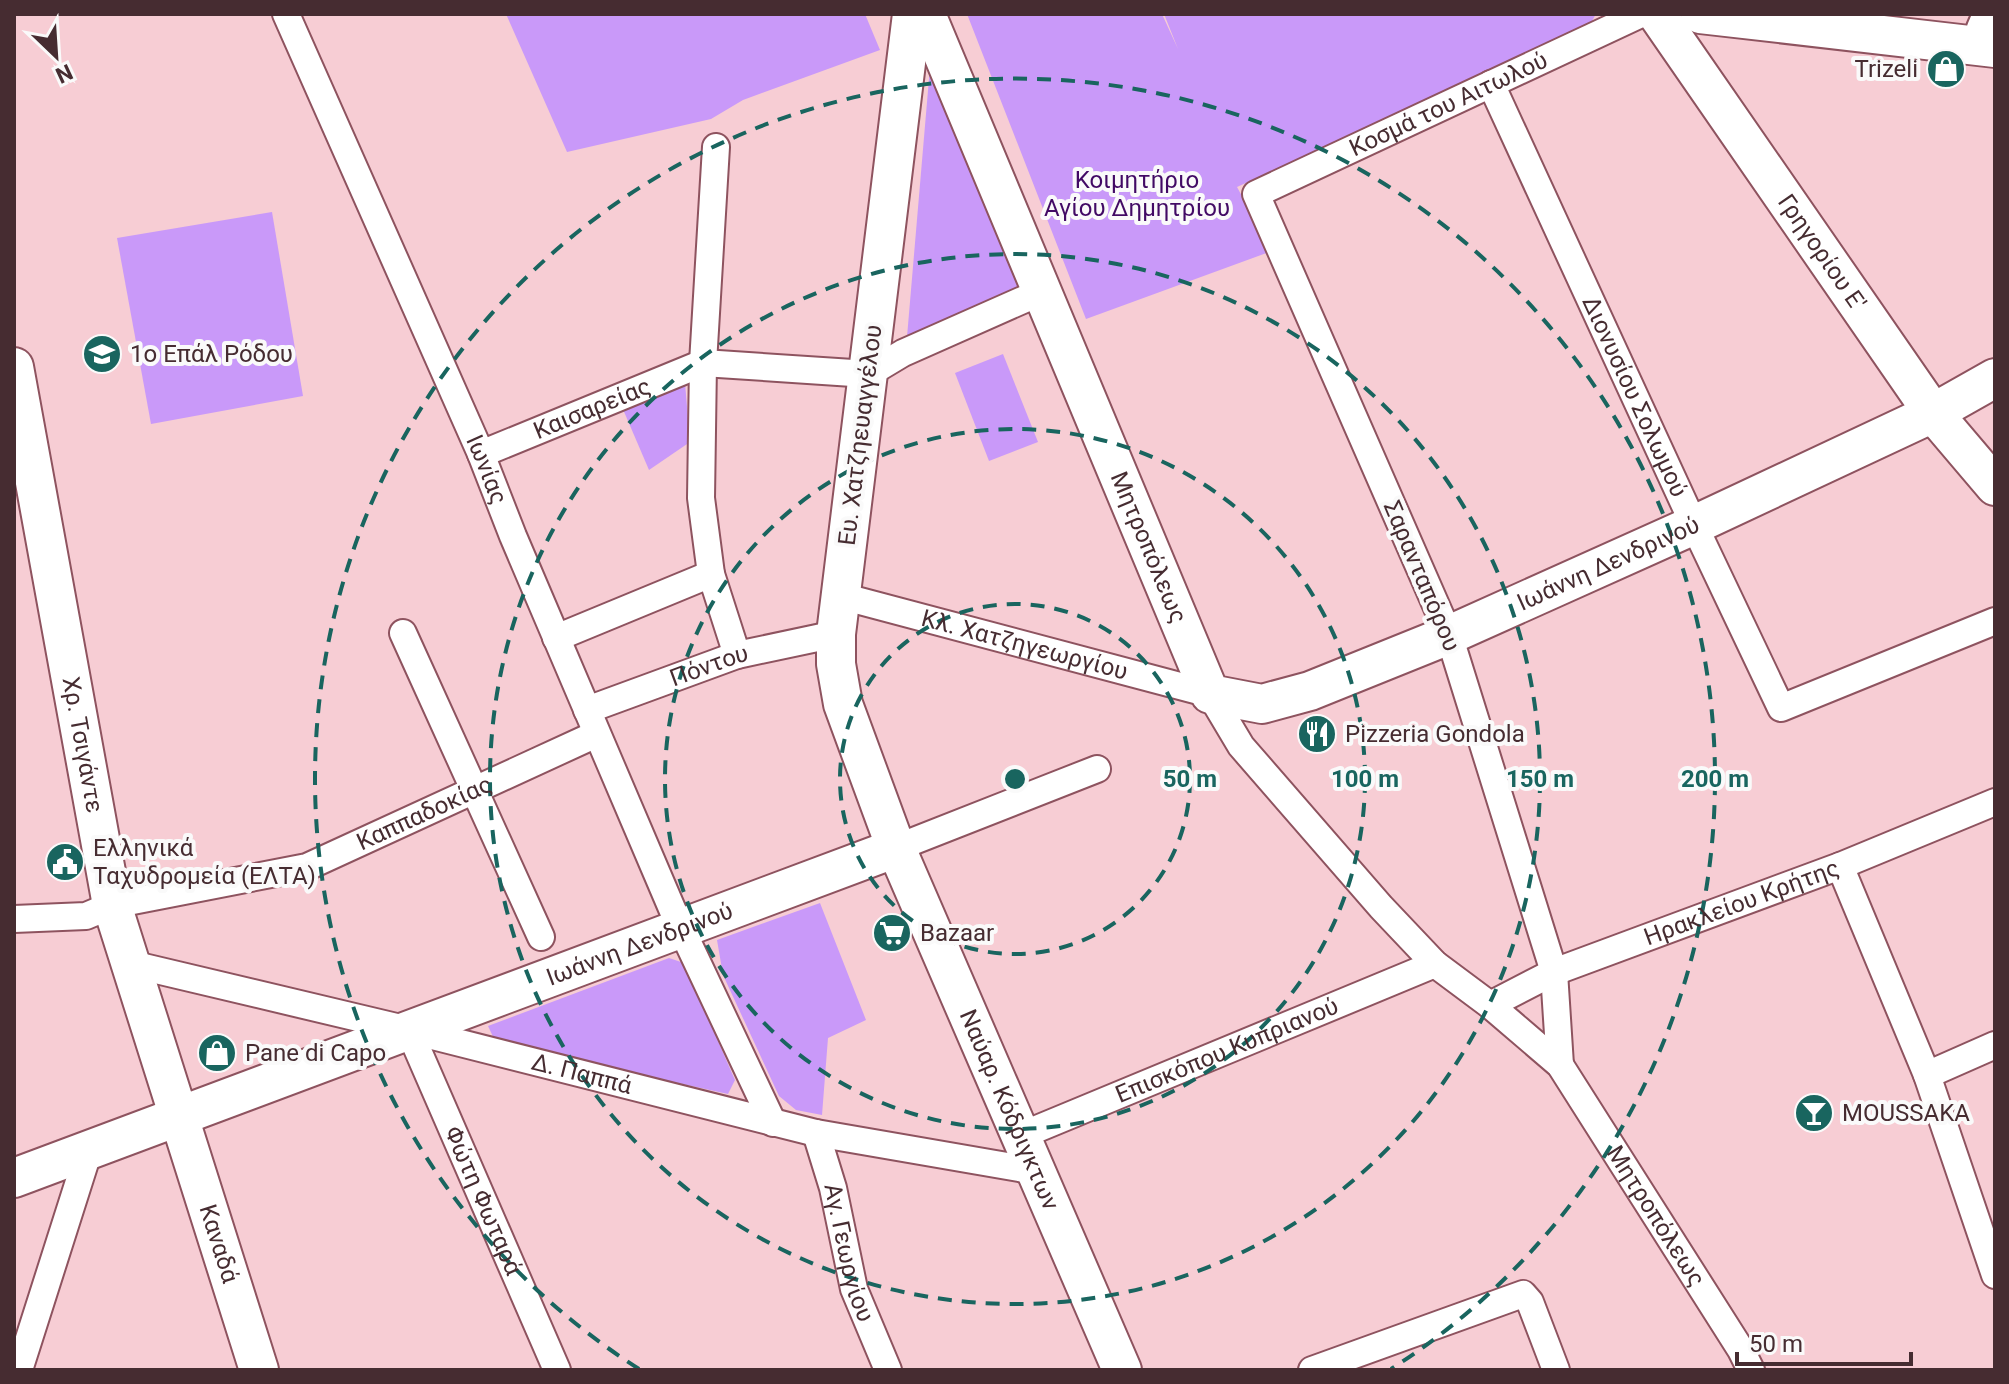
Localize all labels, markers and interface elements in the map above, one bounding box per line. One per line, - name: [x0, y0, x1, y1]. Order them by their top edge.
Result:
- north arrow: [16, 16, 96, 96]
- street label: Κοσμά του Αιτωλού: [1345, 46, 1552, 162]
- shop icon: Trizeli: [1925, 48, 1967, 90]
- place label: Trizeli: [1854, 55, 1918, 83]
- text: N: [52, 59, 77, 88]
- park label: Κοιμητήριο Αγίου Δημητρίου: [1044, 166, 1230, 222]
- street label: Γρηγορίου Ε': [1772, 189, 1872, 316]
- street label: Διονυσίου Σολωμού: [1577, 292, 1693, 501]
- street label: Ευ. Χατζηευαγγέλου: [833, 323, 887, 547]
- school or university icon: 1ο Επάλ Ρόδου: [81, 333, 123, 375]
- place label: 1ο Επάλ Ρόδου: [130, 340, 293, 368]
- street label: Καισαρείας: [529, 372, 655, 445]
- street label: Ιωνίας: [460, 431, 513, 508]
- street label: Μητροπόλεως: [1105, 468, 1193, 627]
- street label: Σαρανταπόρου: [1378, 497, 1466, 655]
- street label: Ιωάννη Δενδρινού: [1513, 510, 1704, 617]
- street label: Κλ. Χατζηγεωργίου: [918, 604, 1131, 686]
- street label: Πόντου: [666, 639, 751, 692]
- street label: Χρ. Τσιγάντε: [57, 675, 109, 815]
- restaurant icon: Pizzeria Gondola: [1296, 713, 1338, 755]
- place label: Pizzeria Gondola: [1345, 720, 1525, 748]
- centre of rings: [1001, 765, 1029, 793]
- text: 50 m: [1163, 765, 1217, 793]
- text: 100 m: [1331, 765, 1399, 793]
- text: 150 m: [1506, 765, 1574, 793]
- text: 200 m: [1681, 765, 1749, 793]
- street label: Καππαδοκίας: [352, 770, 496, 856]
- place label: Ελληνικά Ταχυδρομεία (ΕΛΤΑ): [93, 834, 316, 890]
- public building icon: Ελληνικά Ταχυδρομεία (ΕΛΤΑ): [44, 841, 86, 883]
- street label: Ηρακλείου Κρήτης: [1640, 854, 1843, 951]
- street label: Ιωάννη Δενδρινού: [543, 896, 737, 992]
- supermarket icon: Bazaar: [871, 912, 913, 954]
- place label: Bazaar: [920, 919, 994, 947]
- street label: Επισκόπου Κυπριανού: [1111, 992, 1342, 1109]
- street label: Ναύαρ. Κόδριγκτων: [954, 1005, 1065, 1215]
- shop icon: Pane di Capo: [196, 1032, 238, 1074]
- place label: Pane di Capo: [245, 1039, 386, 1067]
- street label: Δ. Παππά: [529, 1048, 635, 1100]
- bar icon: MOUSSAKA: [1793, 1092, 1835, 1134]
- place label: MOUSSAKA: [1842, 1099, 1970, 1127]
- street label: Φώτη Φωταρά: [439, 1122, 528, 1279]
- street label: Μητροπόλεως: [1601, 1140, 1711, 1292]
- street label: Αγ. Γεωργίου: [818, 1181, 880, 1326]
- street label: Καναδά: [194, 1201, 245, 1287]
- scale bar: [1737, 1316, 1911, 1366]
- text: 50 m: [1749, 1330, 1803, 1358]

